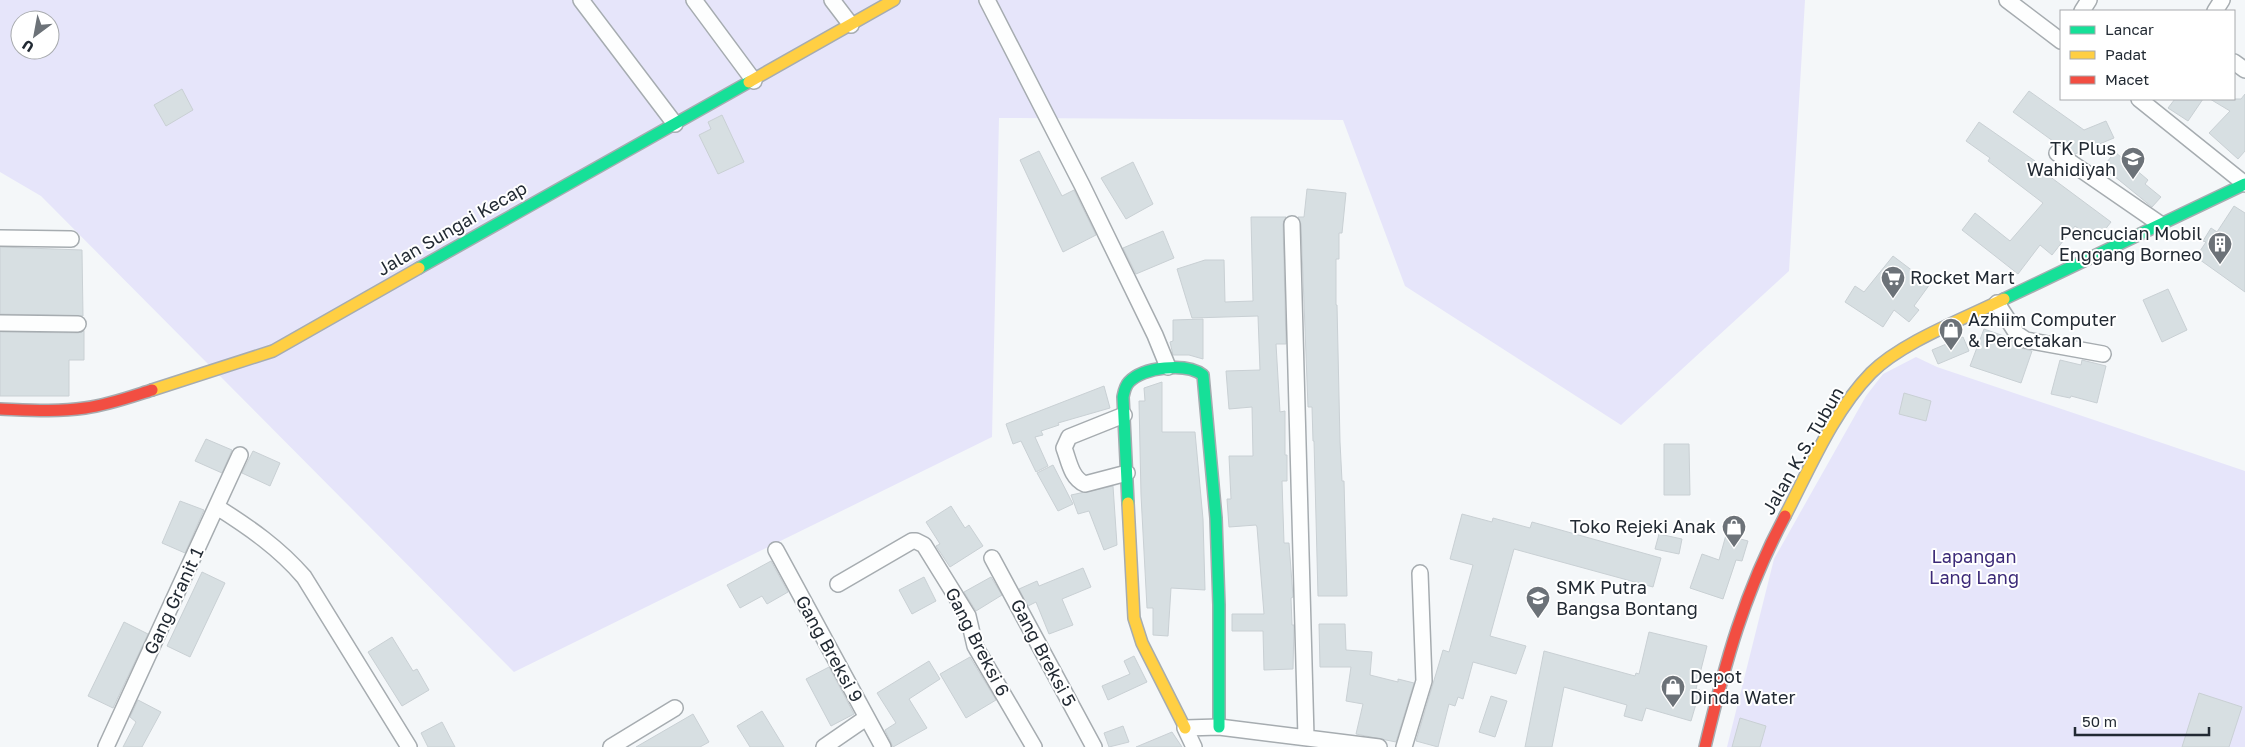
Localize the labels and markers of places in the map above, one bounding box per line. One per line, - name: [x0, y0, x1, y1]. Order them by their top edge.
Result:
- place label: TK Plus Wahidiyah: [2027, 137, 2116, 180]
- school or university icon: TK Plus Wahidiyah: [2120, 146, 2146, 180]
- place label: Pencucian Mobil Enggang Borneo: [2059, 222, 2202, 265]
- building icon: Pencucian Mobil Enggang Borneo: [2207, 231, 2233, 265]
- supermarket icon: Rocket Mart: [1880, 265, 1906, 299]
- place label: Rocket Mart: [1910, 266, 2015, 288]
- place label: Azhiim Computer & Percetakan: [1968, 308, 2116, 351]
- shop icon: Azhiim Computer & Percetakan: [1938, 317, 1964, 351]
- shop icon: Toko Rejeki Anak: [1721, 514, 1747, 548]
- place label: Toko Rejeki Anak: [1570, 515, 1716, 537]
- place label: SMK Putra Bangsa Bontang: [1556, 576, 1698, 619]
- school or university icon: SMK Putra Bangsa Bontang: [1525, 585, 1551, 619]
- place label: Depot Dinda Water: [1690, 665, 1795, 708]
- shop icon: Depot Dinda Water: [1660, 674, 1686, 708]

